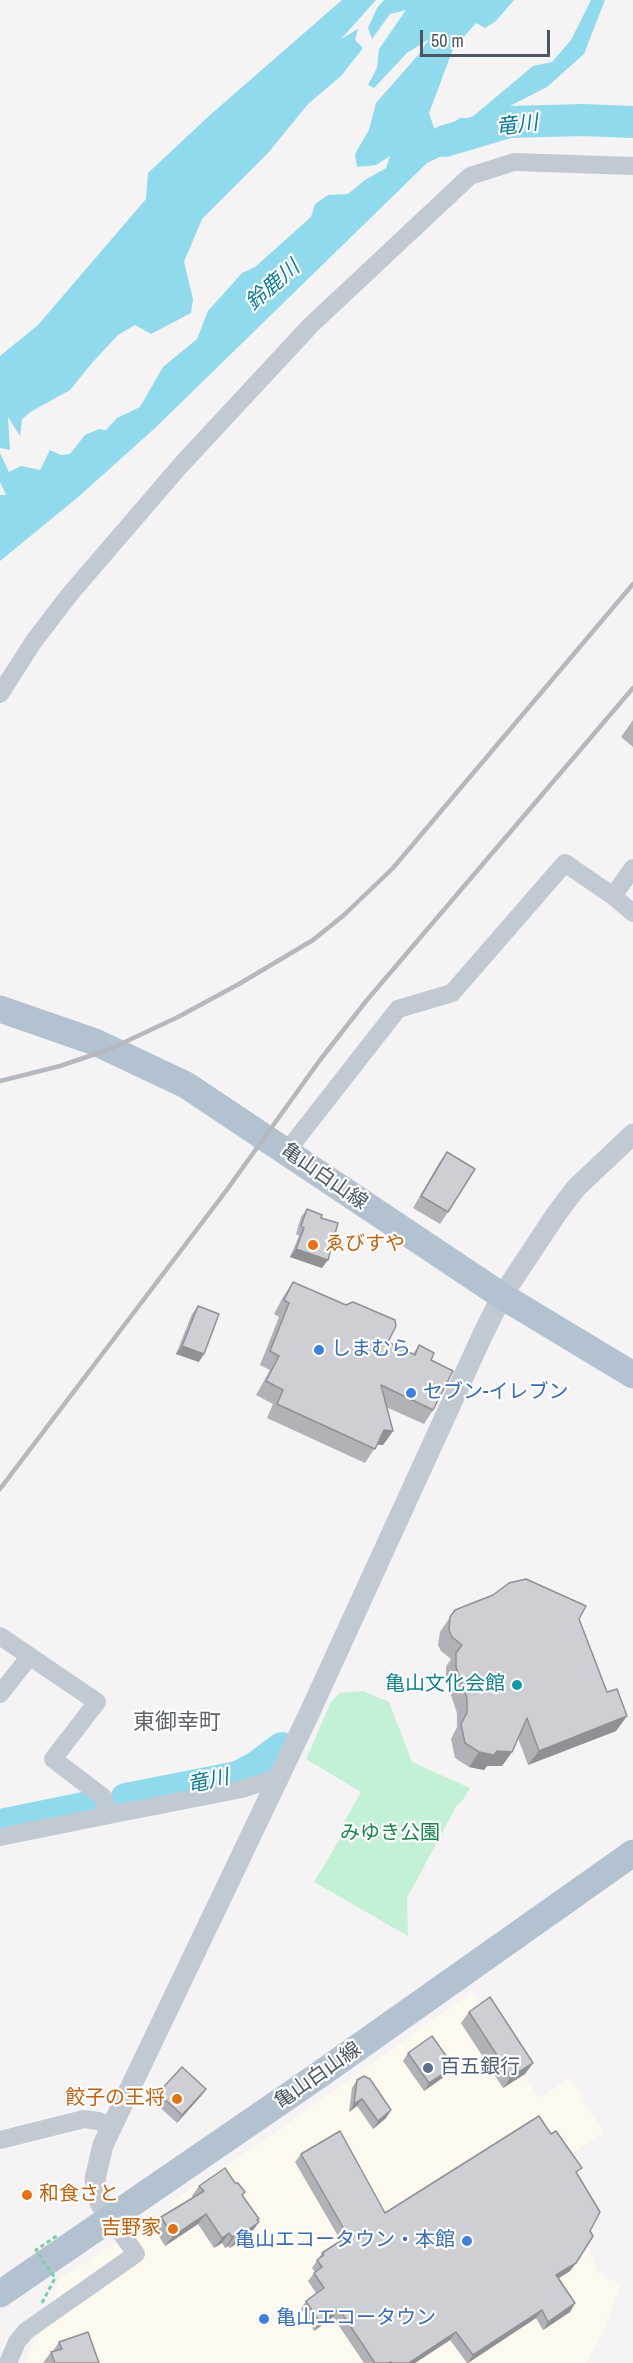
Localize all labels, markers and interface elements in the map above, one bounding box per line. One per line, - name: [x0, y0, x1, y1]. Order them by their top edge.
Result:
- scale bar: [423, 18, 554, 56]
- text: 50 m: [431, 28, 464, 53]
- water label: 竜川: [495, 111, 539, 141]
- water label: 鈴鹿川: [241, 256, 305, 316]
- street label: 亀山白山線: [276, 1138, 372, 1216]
- place label: ゑびすや: [325, 1233, 405, 1257]
- marker: ゑびすや: [306, 1238, 320, 1252]
- place label: しまむら: [331, 1338, 411, 1362]
- marker: しまむら: [312, 1343, 326, 1357]
- place label: セブン-イレブン: [423, 1381, 568, 1405]
- marker: セブン-イレブン: [404, 1386, 418, 1400]
- place label: 亀山文化会館: [385, 1673, 505, 1697]
- marker: 亀山文化会館: [510, 1678, 524, 1692]
- district label: 東御幸町: [133, 1710, 221, 1736]
- water label: 竜川: [185, 1765, 231, 1799]
- park label: みゆき公園: [340, 1822, 440, 1846]
- street label: 亀山白山線: [270, 2037, 366, 2115]
- place label: 百五銀行: [440, 2056, 520, 2080]
- marker: 百五銀行: [421, 2061, 435, 2075]
- place label: 餃子の王将: [65, 2087, 165, 2111]
- marker: 餃子の王将: [170, 2092, 184, 2106]
- place label: 和食さと: [39, 2183, 119, 2207]
- marker: 和食さと: [20, 2188, 34, 2202]
- place label: 吉野家: [101, 2217, 161, 2241]
- marker: 吉野家: [166, 2222, 180, 2236]
- place label: 亀山エコータウン・本館: [235, 2229, 455, 2253]
- marker: 亀山エコータウン・本館: [460, 2234, 474, 2248]
- place label: 亀山エコータウン: [276, 2307, 436, 2331]
- marker: 亀山エコータウン: [257, 2312, 271, 2326]

